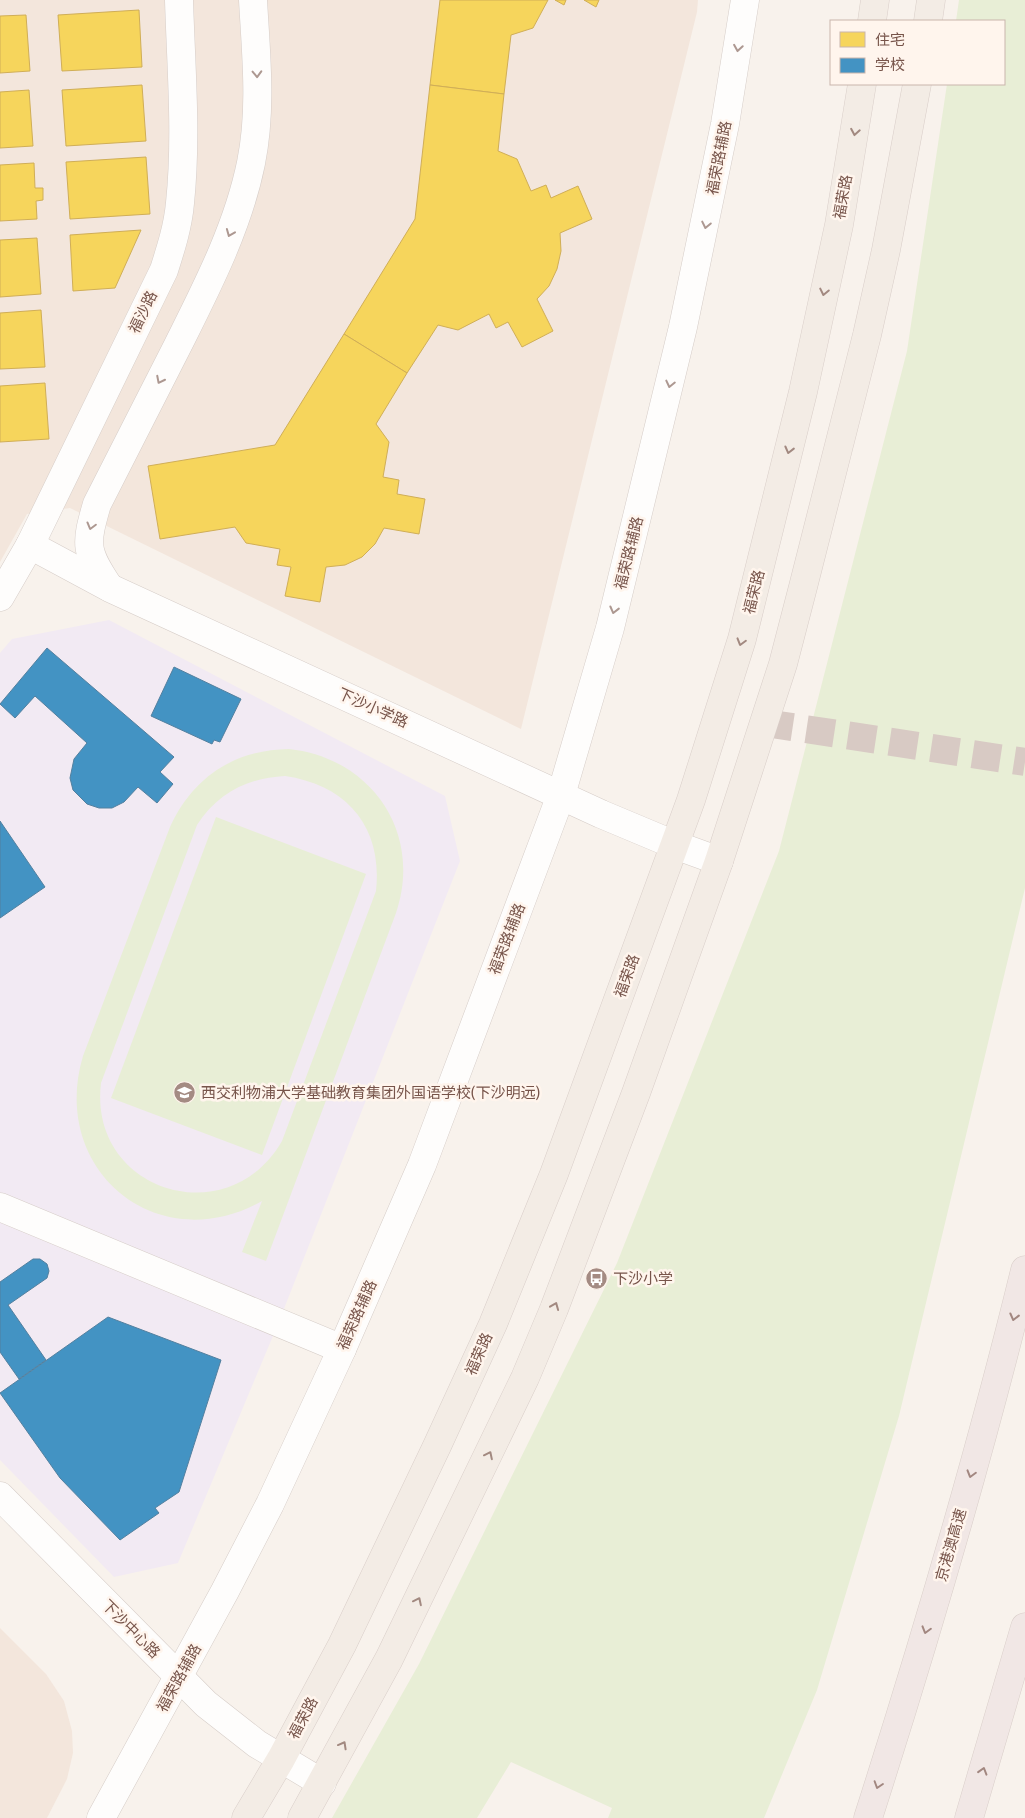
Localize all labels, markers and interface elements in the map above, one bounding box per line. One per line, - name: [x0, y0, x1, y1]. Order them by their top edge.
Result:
- legend: [830, 20, 1005, 85]
- text: 住宅: [875, 31, 905, 49]
- one-way arrow: [734, 44, 744, 53]
- text: 学校: [875, 56, 905, 74]
- one-way arrow: [252, 71, 263, 79]
- street label: 福荣路辅路: [703, 119, 735, 197]
- one-way arrow: [850, 128, 860, 136]
- street label: 福荣路: [830, 173, 856, 221]
- one-way arrow: [701, 221, 711, 230]
- one-way arrow: [226, 228, 236, 237]
- one-way arrow: [820, 287, 830, 296]
- street label: 福沙路: [125, 288, 161, 336]
- one-way arrow: [156, 375, 166, 384]
- one-way arrow: [665, 379, 676, 388]
- one-way arrow: [784, 446, 795, 455]
- street label: 福荣路辅路: [611, 514, 647, 592]
- one-way arrow: [86, 522, 96, 530]
- street label: 福荣路: [740, 568, 768, 616]
- one-way arrow: [610, 605, 620, 613]
- one-way arrow: [737, 637, 747, 645]
- street label: 下沙小学路: [335, 685, 411, 731]
- street label: 福荣路辅路: [485, 901, 529, 977]
- street label: 福荣路: [611, 952, 643, 1000]
- school or university icon: 西交利物浦大学基础教育集团外国语学校(下沙明远): [173, 1081, 197, 1105]
- place label: 西交利物浦大学基础教育集团外国语学校(下沙明远): [201, 1084, 540, 1102]
- bus stop icon: 下沙小学: [585, 1267, 609, 1291]
- place label: 下沙小学: [613, 1270, 673, 1288]
- street label: 福荣路辅路: [334, 1277, 380, 1353]
- one-way arrow: [549, 1302, 559, 1311]
- one-way arrow: [1009, 1313, 1020, 1322]
- street label: 福荣路: [462, 1330, 496, 1378]
- one-way arrow: [483, 1451, 493, 1460]
- one-way arrow: [967, 1469, 977, 1478]
- street label: 京港澳高速: [932, 1506, 970, 1584]
- street label: 下沙中心路: [98, 1596, 164, 1662]
- one-way arrow: [412, 1597, 422, 1606]
- one-way arrow: [922, 1626, 932, 1634]
- street label: 福荣路辅路: [153, 1641, 205, 1715]
- street label: 福荣路: [284, 1694, 322, 1742]
- one-way arrow: [337, 1741, 347, 1750]
- one-way arrow: [978, 1768, 988, 1776]
- one-way arrow: [874, 1781, 884, 1789]

